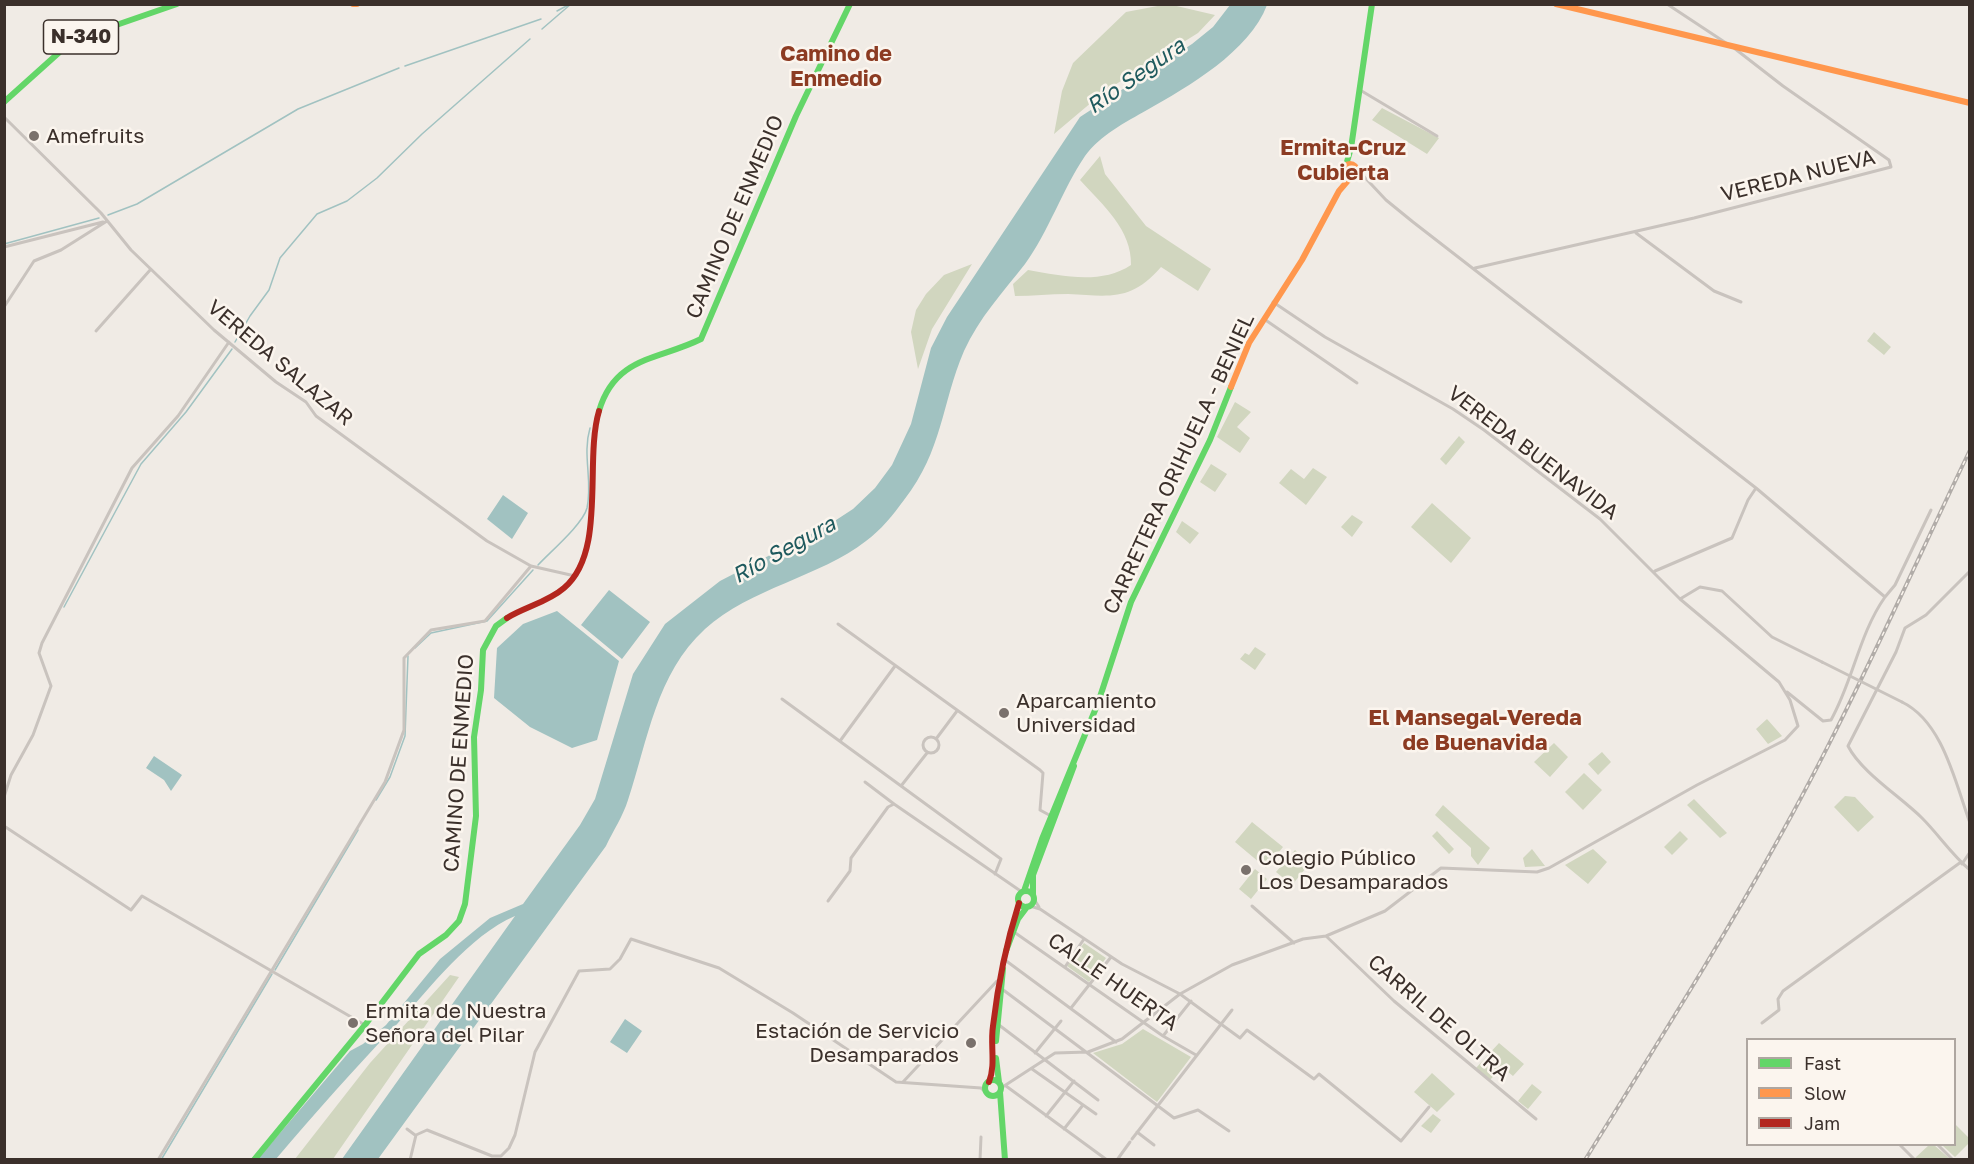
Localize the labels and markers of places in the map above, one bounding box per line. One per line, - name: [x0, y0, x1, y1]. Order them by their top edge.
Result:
- place label: Amefruits: [46, 123, 144, 149]
- marker: Amefruits: [27, 129, 41, 143]
- place label: Aparcamiento Universidad: [1016, 688, 1156, 738]
- marker: Aparcamiento Universidad: [997, 706, 1011, 720]
- place label: Colegio Público Los Desamparados: [1258, 845, 1448, 895]
- marker: Colegio Público Los Desamparados: [1239, 863, 1253, 877]
- place label: Ermita de Nuestra Señora del Pilar: [365, 998, 546, 1048]
- marker: Ermita de Nuestra Señora del Pilar: [346, 1016, 360, 1030]
- place label: Estación de Servicio Desamparados: [755, 1018, 959, 1068]
- marker: Estación de Servicio Desamparados: [964, 1036, 978, 1050]

